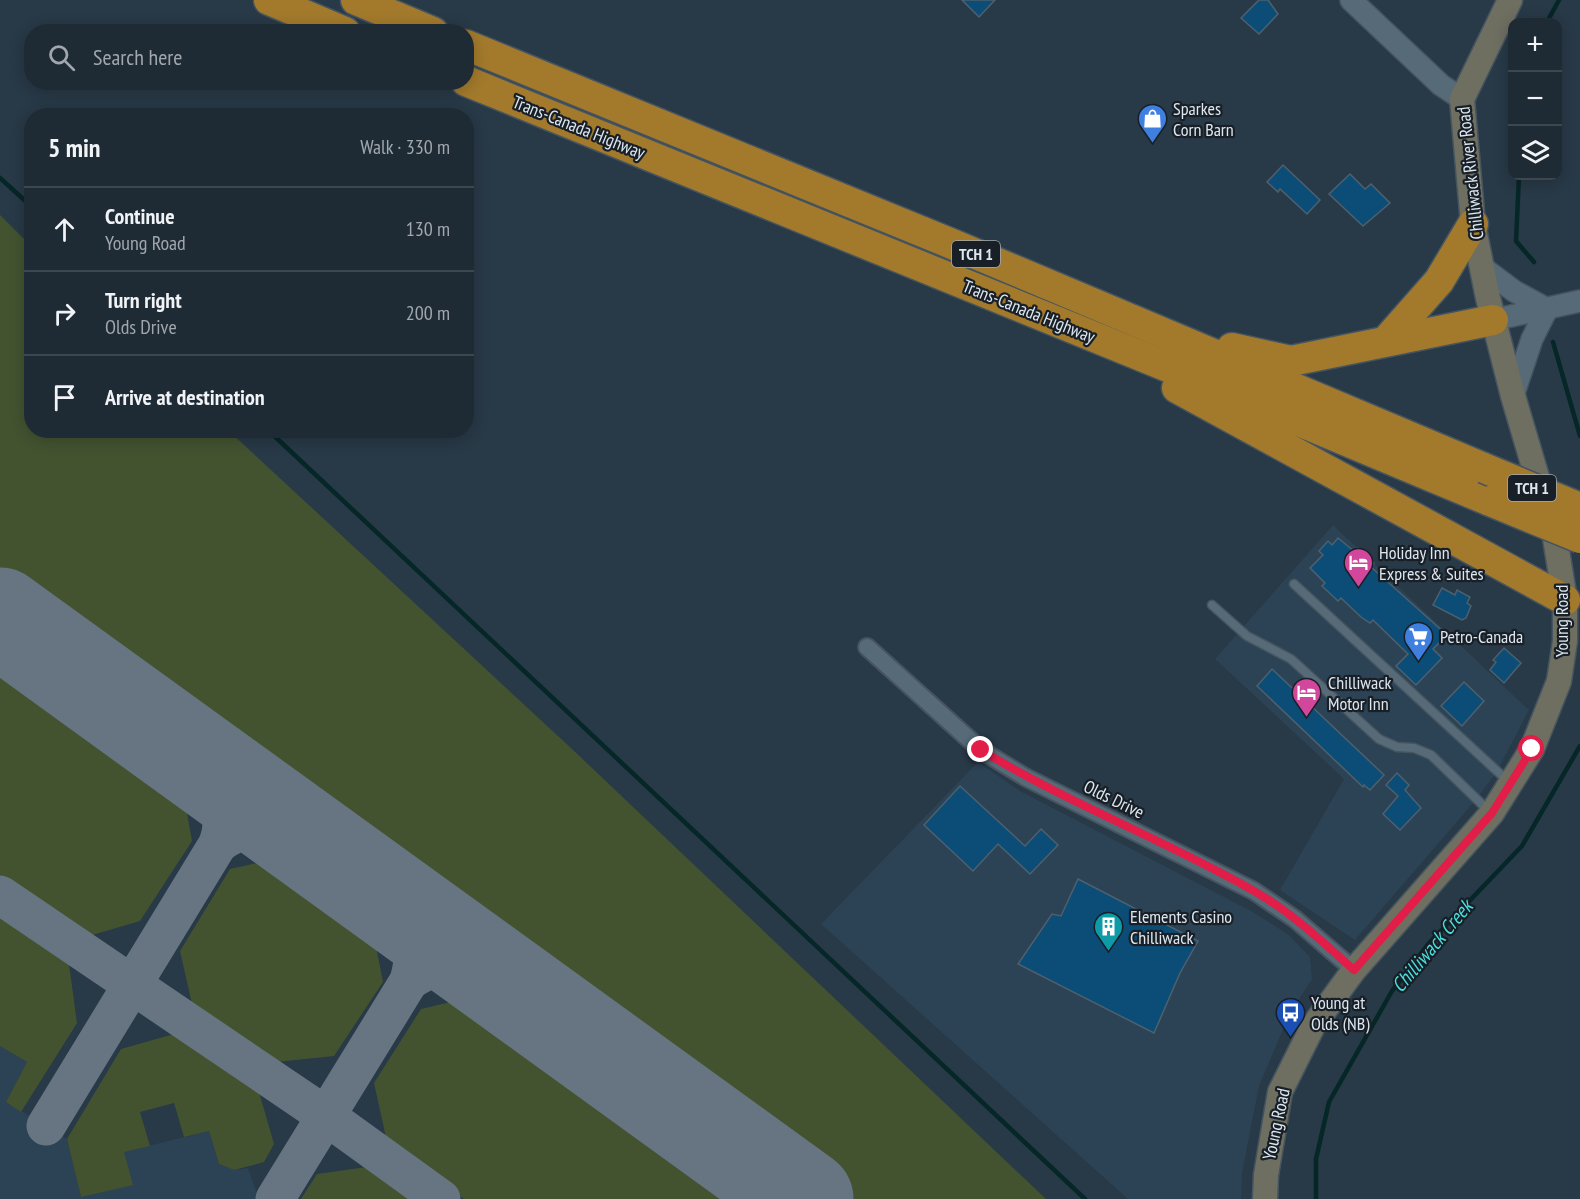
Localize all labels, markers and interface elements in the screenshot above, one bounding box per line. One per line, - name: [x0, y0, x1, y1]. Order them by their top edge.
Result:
- map controls: [1508, 18, 1562, 180]
- button: +: [1508, 18, 1562, 72]
- search box: [24, 24, 474, 90]
- icon: search: [45, 41, 78, 74]
- text: Search here: [93, 43, 182, 71]
- button: −: [1508, 72, 1562, 126]
- street label: Trans-Canada Highway: [509, 90, 649, 164]
- place label: Sparkes Corn Barn: [1173, 97, 1234, 141]
- shop icon: Sparkes Corn Barn: [1136, 102, 1168, 144]
- street label: Chilliwack River Road: [1452, 105, 1488, 241]
- button: layers: [1508, 126, 1562, 180]
- text: 5 min: [48, 131, 101, 164]
- text: Walk · 330 m: [360, 134, 450, 160]
- text: Continue: [105, 202, 175, 230]
- icon: ahead: [48, 213, 81, 246]
- text: 130 m: [406, 216, 450, 242]
- text: Young Road: [105, 230, 186, 256]
- road number: TCH 1: [952, 241, 1000, 267]
- street label: Trans-Canada Highway: [959, 274, 1099, 348]
- text: Turn right: [105, 286, 182, 314]
- icon: right: [48, 297, 81, 330]
- text: 200 m: [406, 300, 450, 326]
- text: Olds Drive: [105, 314, 177, 340]
- icon: arrive: [48, 381, 81, 414]
- text: Arrive at destination: [105, 383, 265, 411]
- road number: TCH 1: [1508, 475, 1556, 501]
- place label: Holiday Inn Express & Suites: [1379, 541, 1484, 585]
- hotel icon: Holiday Inn Express & Suites: [1342, 546, 1374, 588]
- street label: Young Road: [1550, 585, 1573, 657]
- supermarket icon: Petro-Canada: [1403, 620, 1435, 662]
- place label: Petro-Canada: [1440, 625, 1523, 648]
- place label: Chilliwack Motor Inn: [1328, 671, 1392, 715]
- hotel icon: Chilliwack Motor Inn: [1291, 676, 1323, 718]
- route start: [1518, 735, 1544, 761]
- route end: [967, 736, 993, 762]
- street label: Olds Drive: [1080, 775, 1148, 823]
- water label: Chilliwack Creek: [1386, 893, 1480, 998]
- place label: Elements Casino Chilliwack: [1130, 905, 1232, 949]
- building icon: Elements Casino Chilliwack: [1093, 910, 1125, 952]
- place label: Young at Olds (NB): [1311, 991, 1370, 1035]
- bus stop icon: Young at Olds (NB): [1274, 996, 1306, 1038]
- street label: Young Road: [1257, 1086, 1295, 1162]

